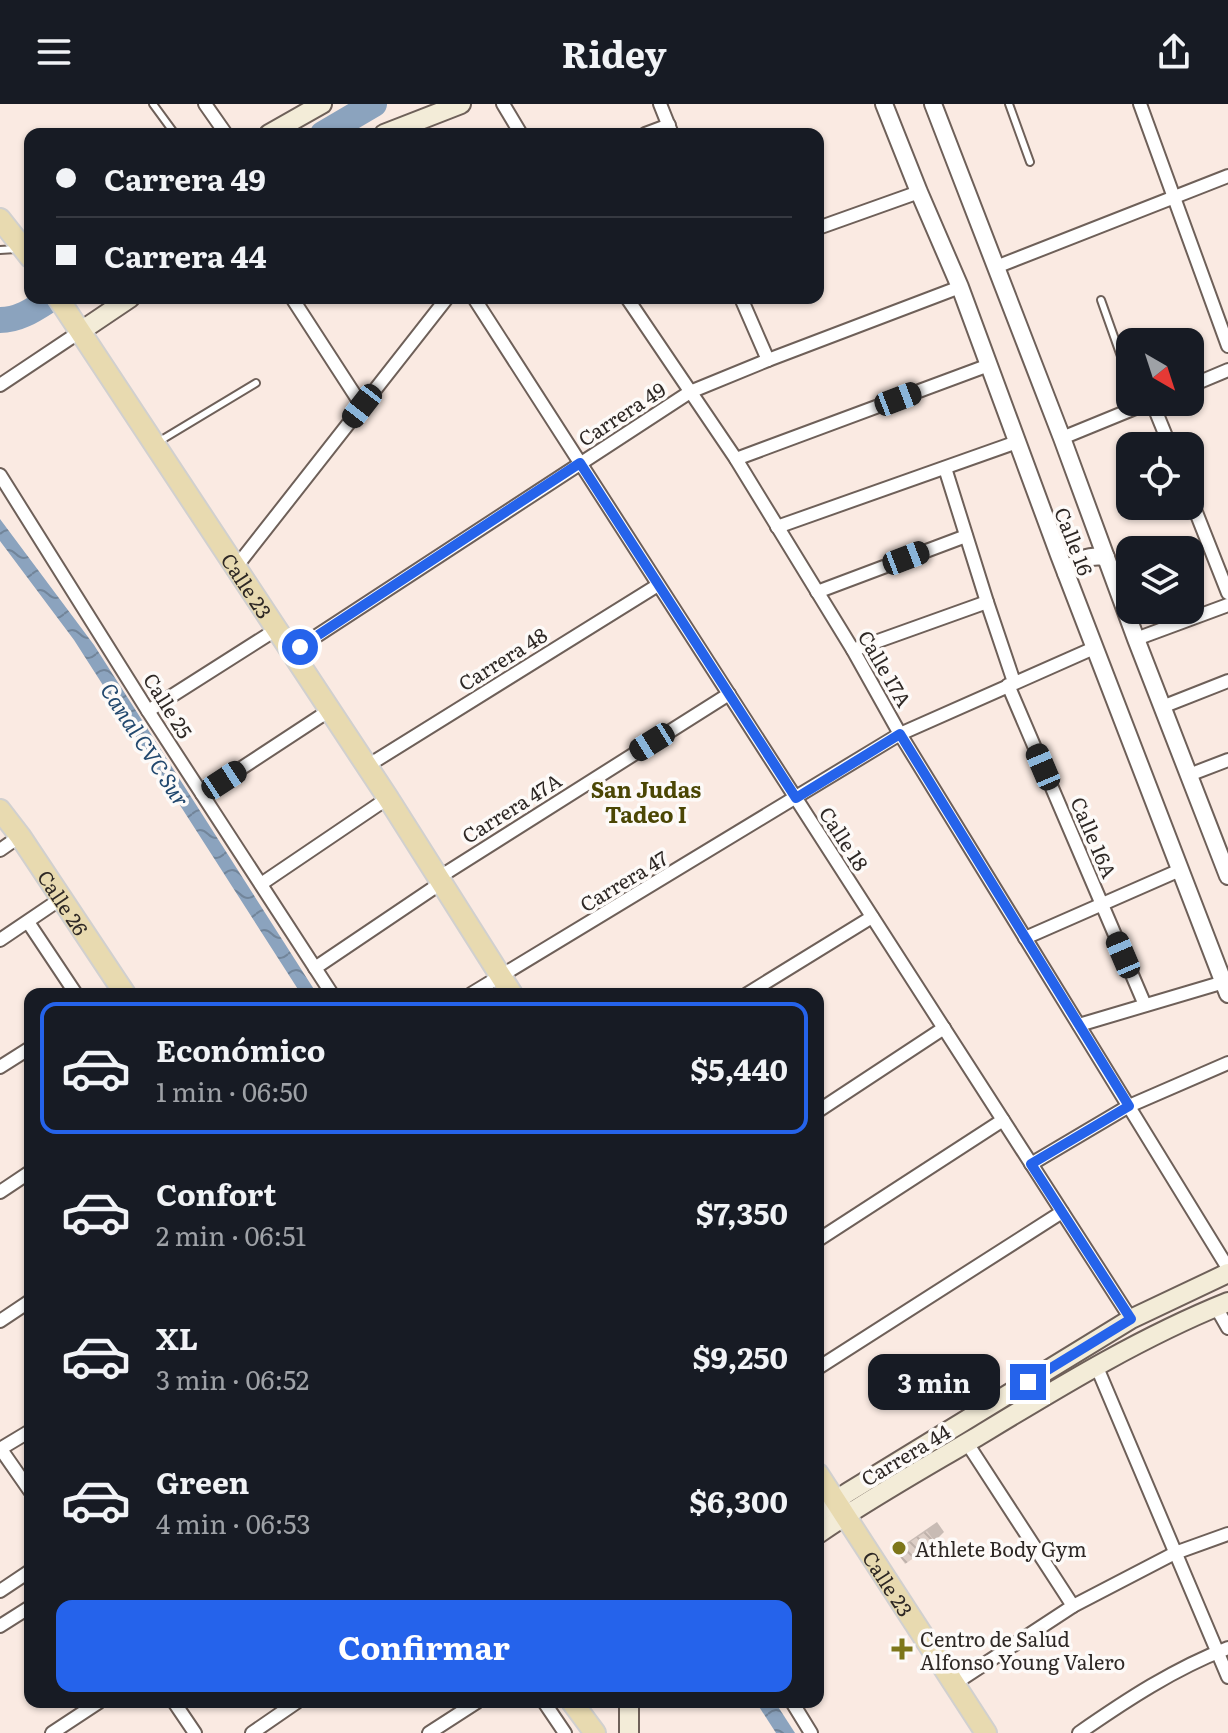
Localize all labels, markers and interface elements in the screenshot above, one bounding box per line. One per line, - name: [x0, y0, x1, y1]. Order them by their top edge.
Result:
- text: Ridey: [561, 26, 667, 79]
- icon: menu: [32, 30, 76, 74]
- icon: share: [1152, 30, 1196, 74]
- text: Carrera 49: [104, 156, 266, 200]
- text: Carrera 44: [104, 233, 267, 277]
- north arrow: [1116, 328, 1204, 416]
- map controls: [1116, 328, 1204, 624]
- street label: Carrera 49: [571, 373, 671, 453]
- car: [871, 379, 925, 419]
- car: [338, 380, 386, 432]
- button: locate: [1116, 432, 1204, 520]
- street label: Calle 16: [1048, 502, 1102, 580]
- button: layers: [1116, 536, 1204, 624]
- car: [879, 538, 933, 578]
- street label: Calle 23: [215, 546, 280, 624]
- street label: Carrera 48: [452, 619, 552, 697]
- street label: Calle 17A: [852, 624, 920, 712]
- route start: [282, 629, 318, 665]
- street label: Calle 25: [137, 666, 201, 744]
- water label: Canal CVC Sur: [93, 675, 199, 813]
- car: [625, 719, 679, 765]
- car: [1023, 740, 1063, 794]
- car: [197, 757, 251, 803]
- street label: Carrera 47A: [455, 764, 567, 850]
- district label: San Judas Tadeo I: [591, 772, 701, 830]
- street label: Calle 16A: [1064, 792, 1126, 883]
- street label: Calle 18: [813, 800, 877, 876]
- street label: Carrera 47: [573, 842, 673, 918]
- street label: Calle 26: [31, 863, 97, 941]
- car: [1103, 928, 1143, 982]
- text: Económico: [156, 1027, 325, 1071]
- icon: car: [60, 1032, 132, 1104]
- text: $5,440: [690, 1046, 788, 1090]
- text: 1 min · 06:50: [156, 1071, 308, 1110]
- text: Confort: [156, 1171, 277, 1215]
- icon: car: [60, 1176, 132, 1248]
- text: $7,350: [696, 1190, 788, 1234]
- text: 2 min · 06:51: [156, 1215, 306, 1254]
- text: XL: [156, 1315, 198, 1359]
- icon: car: [60, 1320, 132, 1392]
- text: $9,250: [693, 1334, 788, 1378]
- callout: 3 min: [868, 1354, 1000, 1410]
- text: 3 min · 06:52: [156, 1359, 309, 1398]
- text: 3 min: [897, 1362, 971, 1401]
- route end: [1010, 1364, 1046, 1400]
- street label: Carrera 44: [855, 1416, 955, 1492]
- text: Green: [156, 1459, 249, 1503]
- icon: car: [60, 1464, 132, 1536]
- text: $6,300: [689, 1478, 788, 1522]
- text: 4 min · 06:53: [156, 1503, 311, 1542]
- place label: Athlete Body Gym: [915, 1533, 1087, 1563]
- marker: Athlete Body Gym: [890, 1539, 908, 1557]
- street label: Calle 23: [856, 1544, 921, 1622]
- button: Confirmar: [56, 1600, 792, 1692]
- place label: Centro de Salud Alfonso Young Valero: [920, 1623, 1125, 1676]
- marker: Centro de Salud Alfonso Young Valero: [891, 1638, 913, 1660]

